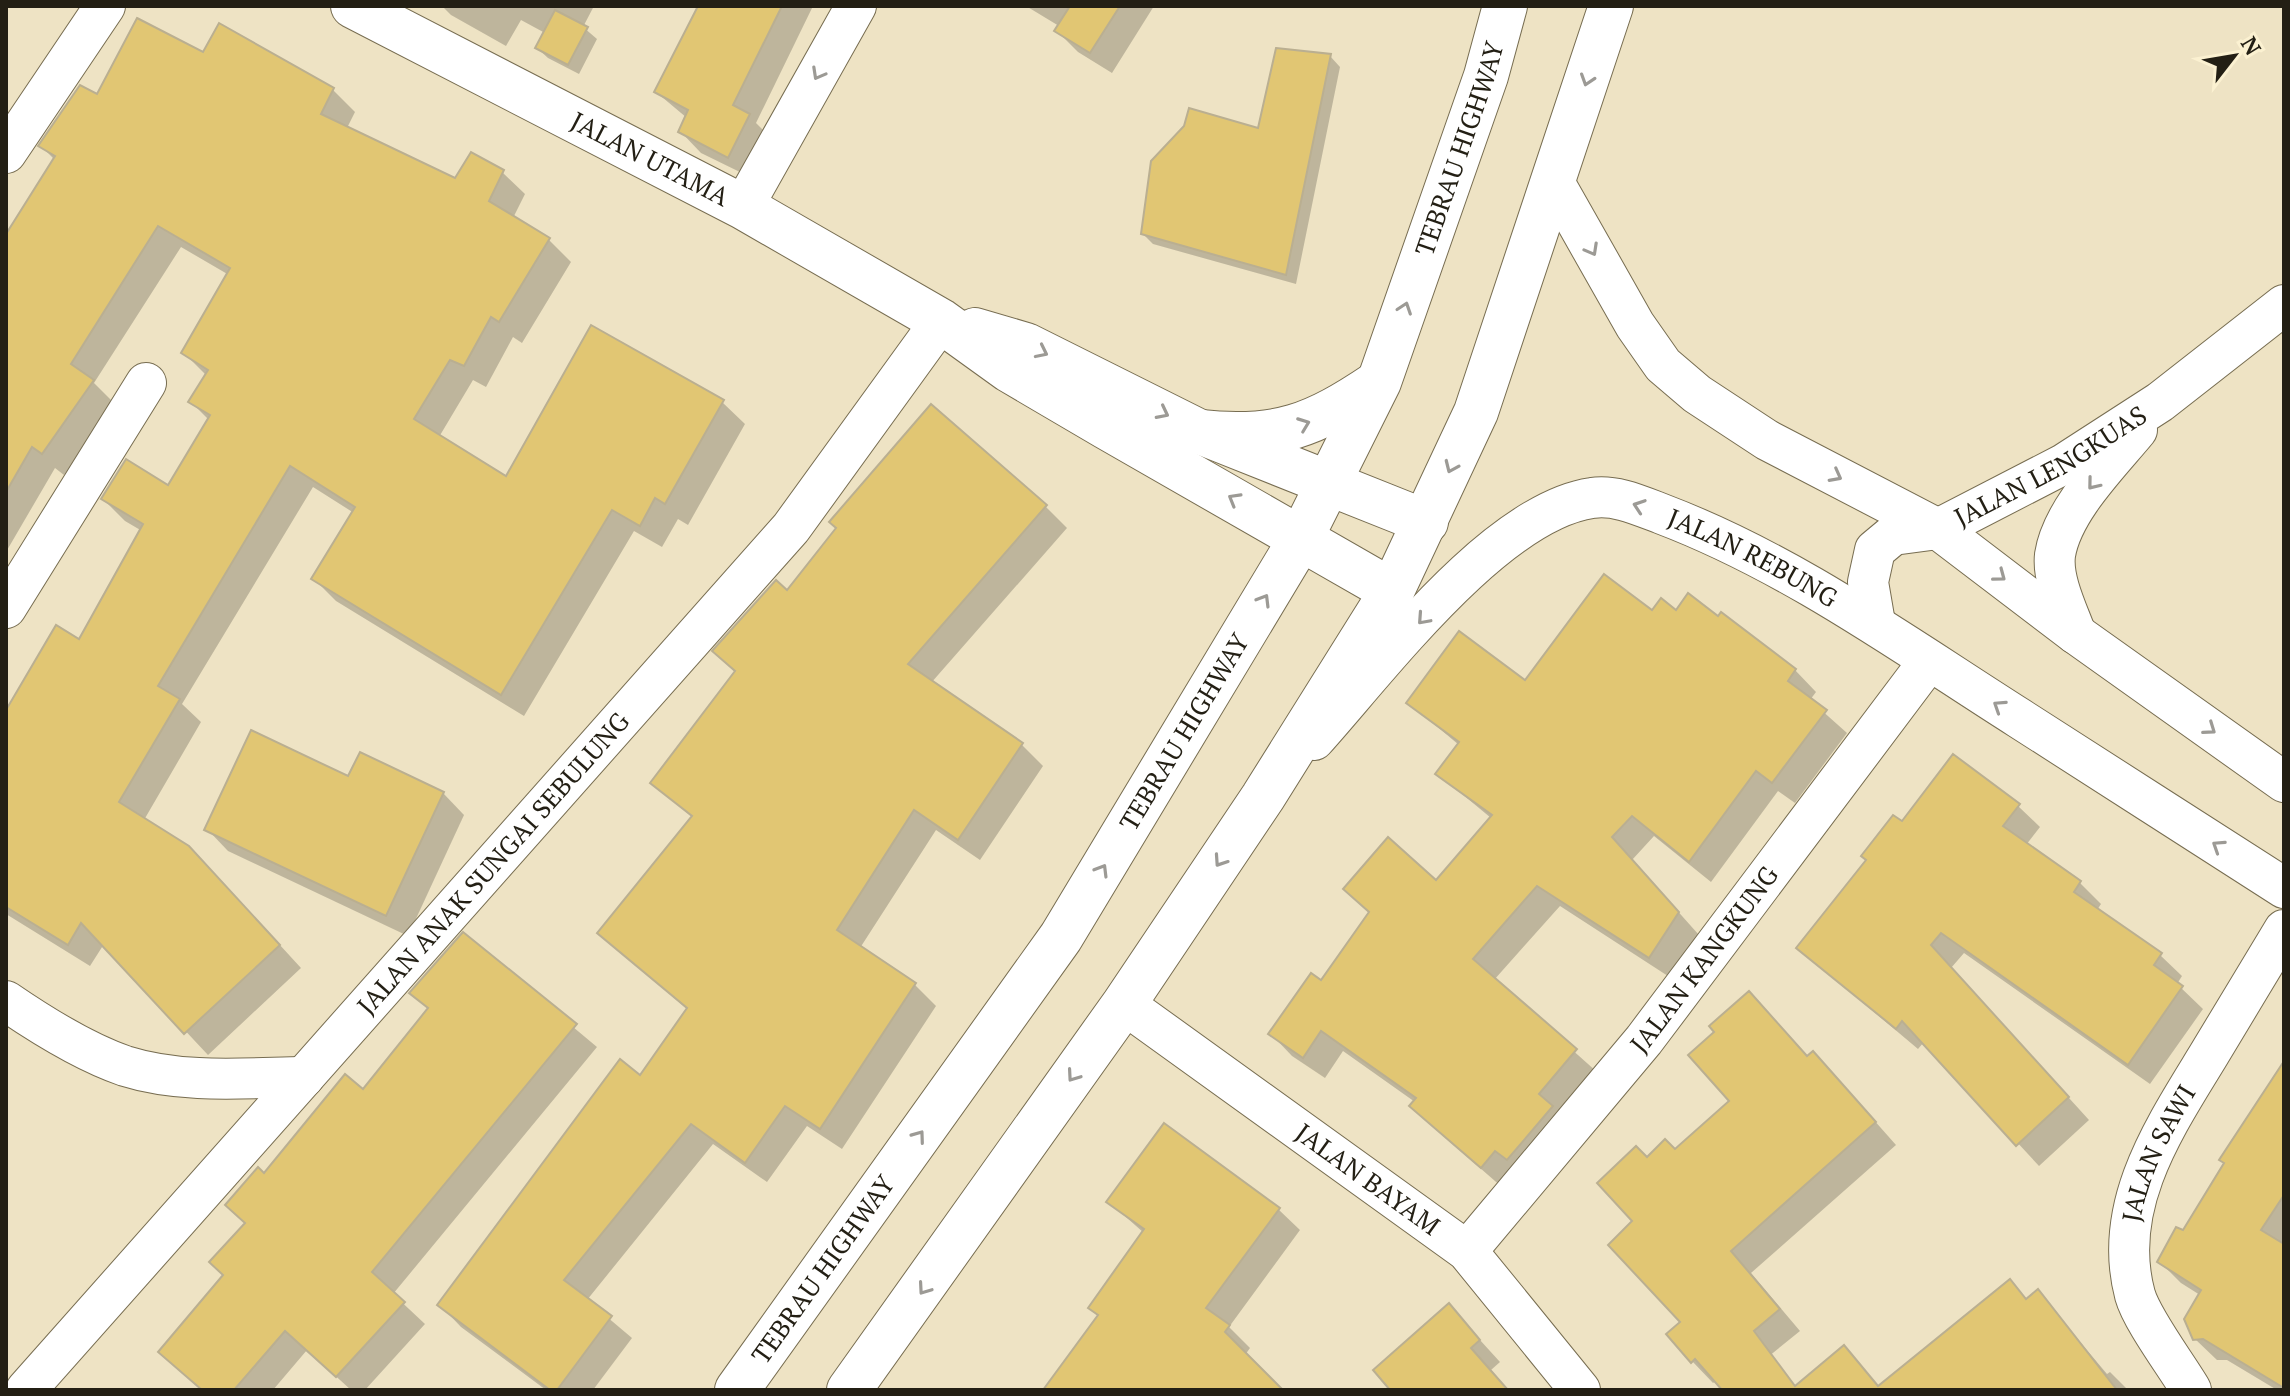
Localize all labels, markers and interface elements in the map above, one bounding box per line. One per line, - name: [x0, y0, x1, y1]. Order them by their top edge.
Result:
- north arrow: [2194, 16, 2274, 96]
- text: N: [2235, 31, 2268, 60]
- street label: TEBRAU HIGHWAY: [1407, 37, 1511, 260]
- one-way arrow: [812, 65, 828, 80]
- one-way arrow: [1581, 72, 1597, 86]
- street label: JALAN UTAMA: [565, 103, 736, 213]
- one-way arrow: [1582, 242, 1597, 257]
- one-way arrow: [1396, 302, 1412, 316]
- one-way arrow: [1034, 343, 1049, 358]
- street label: JALAN LENGKUAS: [1948, 397, 2153, 534]
- one-way arrow: [1155, 403, 1169, 419]
- one-way arrow: [1296, 417, 1310, 433]
- one-way arrow: [1445, 458, 1461, 473]
- one-way arrow: [1828, 466, 1842, 481]
- one-way arrow: [2088, 475, 2103, 490]
- one-way arrow: [1228, 493, 1242, 509]
- one-way arrow: [1633, 499, 1647, 515]
- street label: JALAN REBUNG: [1663, 500, 1844, 614]
- one-way arrow: [1992, 567, 2006, 581]
- one-way arrow: [1255, 594, 1270, 609]
- one-way arrow: [1419, 609, 1433, 624]
- street label: TEBRAU HIGHWAY: [1111, 627, 1256, 837]
- one-way arrow: [1994, 700, 2008, 715]
- street label: JALAN ANAK SUNGAI SEBULUNG: [349, 704, 636, 1021]
- one-way arrow: [2202, 719, 2216, 734]
- one-way arrow: [2213, 840, 2227, 855]
- one-way arrow: [1214, 853, 1229, 867]
- street label: JALAN KANGKUNG: [1622, 858, 1785, 1060]
- one-way arrow: [1092, 864, 1107, 879]
- one-way arrow: [1068, 1068, 1083, 1082]
- street label: JALAN SAWI: [2113, 1078, 2203, 1224]
- street label: JALAN BAYAM: [1289, 1115, 1447, 1242]
- one-way arrow: [909, 1131, 924, 1145]
- street label: TEBRAU HIGHWAY: [743, 1168, 902, 1370]
- one-way arrow: [919, 1280, 934, 1295]

